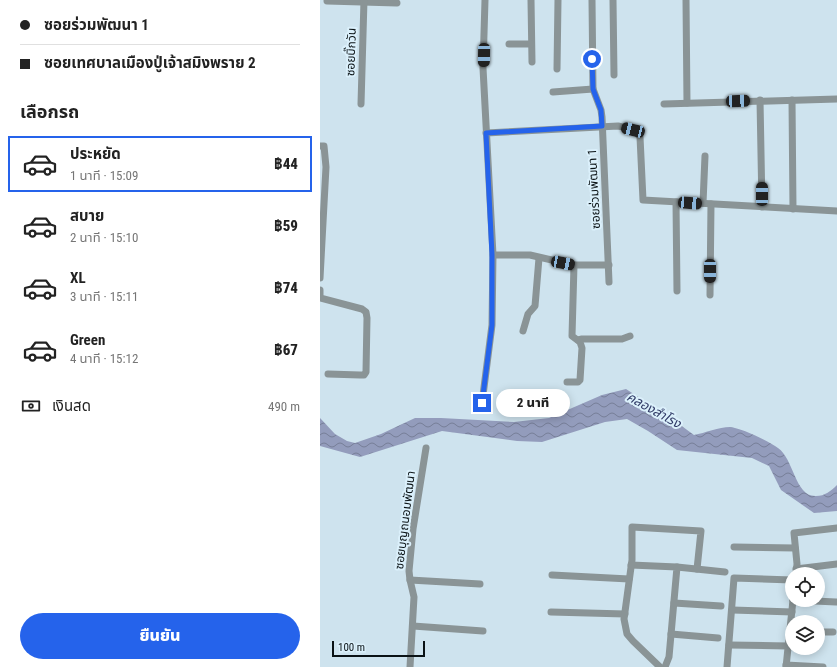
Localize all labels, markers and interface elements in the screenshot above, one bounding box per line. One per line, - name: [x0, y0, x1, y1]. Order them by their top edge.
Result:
- text: ซอยร่วมพัฒนา 1: [44, 16, 149, 34]
- street label: ซอยบิ๊กวัน: [342, 28, 359, 76]
- car: [478, 43, 490, 67]
- route start: [583, 50, 601, 68]
- text: ซอยเทศบาลเมืองปู่เจ้าสมิงพราย 2: [44, 54, 256, 72]
- car: [726, 95, 750, 107]
- text: เลือกรถ: [20, 101, 79, 122]
- car: [620, 121, 646, 139]
- text: ประหยัด: [70, 145, 121, 163]
- icon: car: [22, 146, 58, 182]
- street label: ซอยร่วมพัฒนา 1: [585, 149, 603, 229]
- text: ฿44: [274, 155, 298, 173]
- text: 1 นาที · 15:09: [70, 168, 138, 183]
- car: [756, 182, 768, 206]
- car: [678, 196, 702, 210]
- text: สบาย: [70, 207, 104, 225]
- icon: car: [22, 208, 58, 244]
- text: ฿59: [274, 217, 298, 235]
- text: 2 นาที · 15:10: [70, 230, 138, 245]
- car: [550, 255, 576, 271]
- car: [704, 259, 716, 283]
- text: XL: [70, 269, 86, 287]
- icon: car: [22, 270, 58, 306]
- text: ฿74: [274, 279, 298, 297]
- text: 3 นาที · 15:11: [70, 289, 138, 304]
- text: Green: [70, 331, 105, 349]
- icon: car: [22, 332, 58, 368]
- text: ฿67: [274, 341, 298, 359]
- text: 4 นาที · 15:12: [70, 351, 138, 366]
- callout: 2 นาที: [496, 389, 570, 417]
- water label: คลองสำโรง: [624, 389, 685, 432]
- route end: [473, 394, 491, 412]
- icon: cash: [20, 395, 42, 417]
- text: 2 นาที: [517, 395, 549, 410]
- text: เงินสด: [52, 397, 91, 415]
- text: 490 m: [268, 399, 300, 414]
- street label: ซอยบุญถนอมพัฒนา: [392, 470, 418, 570]
- map controls: [785, 567, 825, 655]
- button: locate: [785, 567, 825, 607]
- button: ยืนยัน: [20, 613, 300, 659]
- button: layers: [785, 615, 825, 655]
- scale bar: [332, 639, 425, 658]
- text: 100 m: [338, 641, 365, 654]

